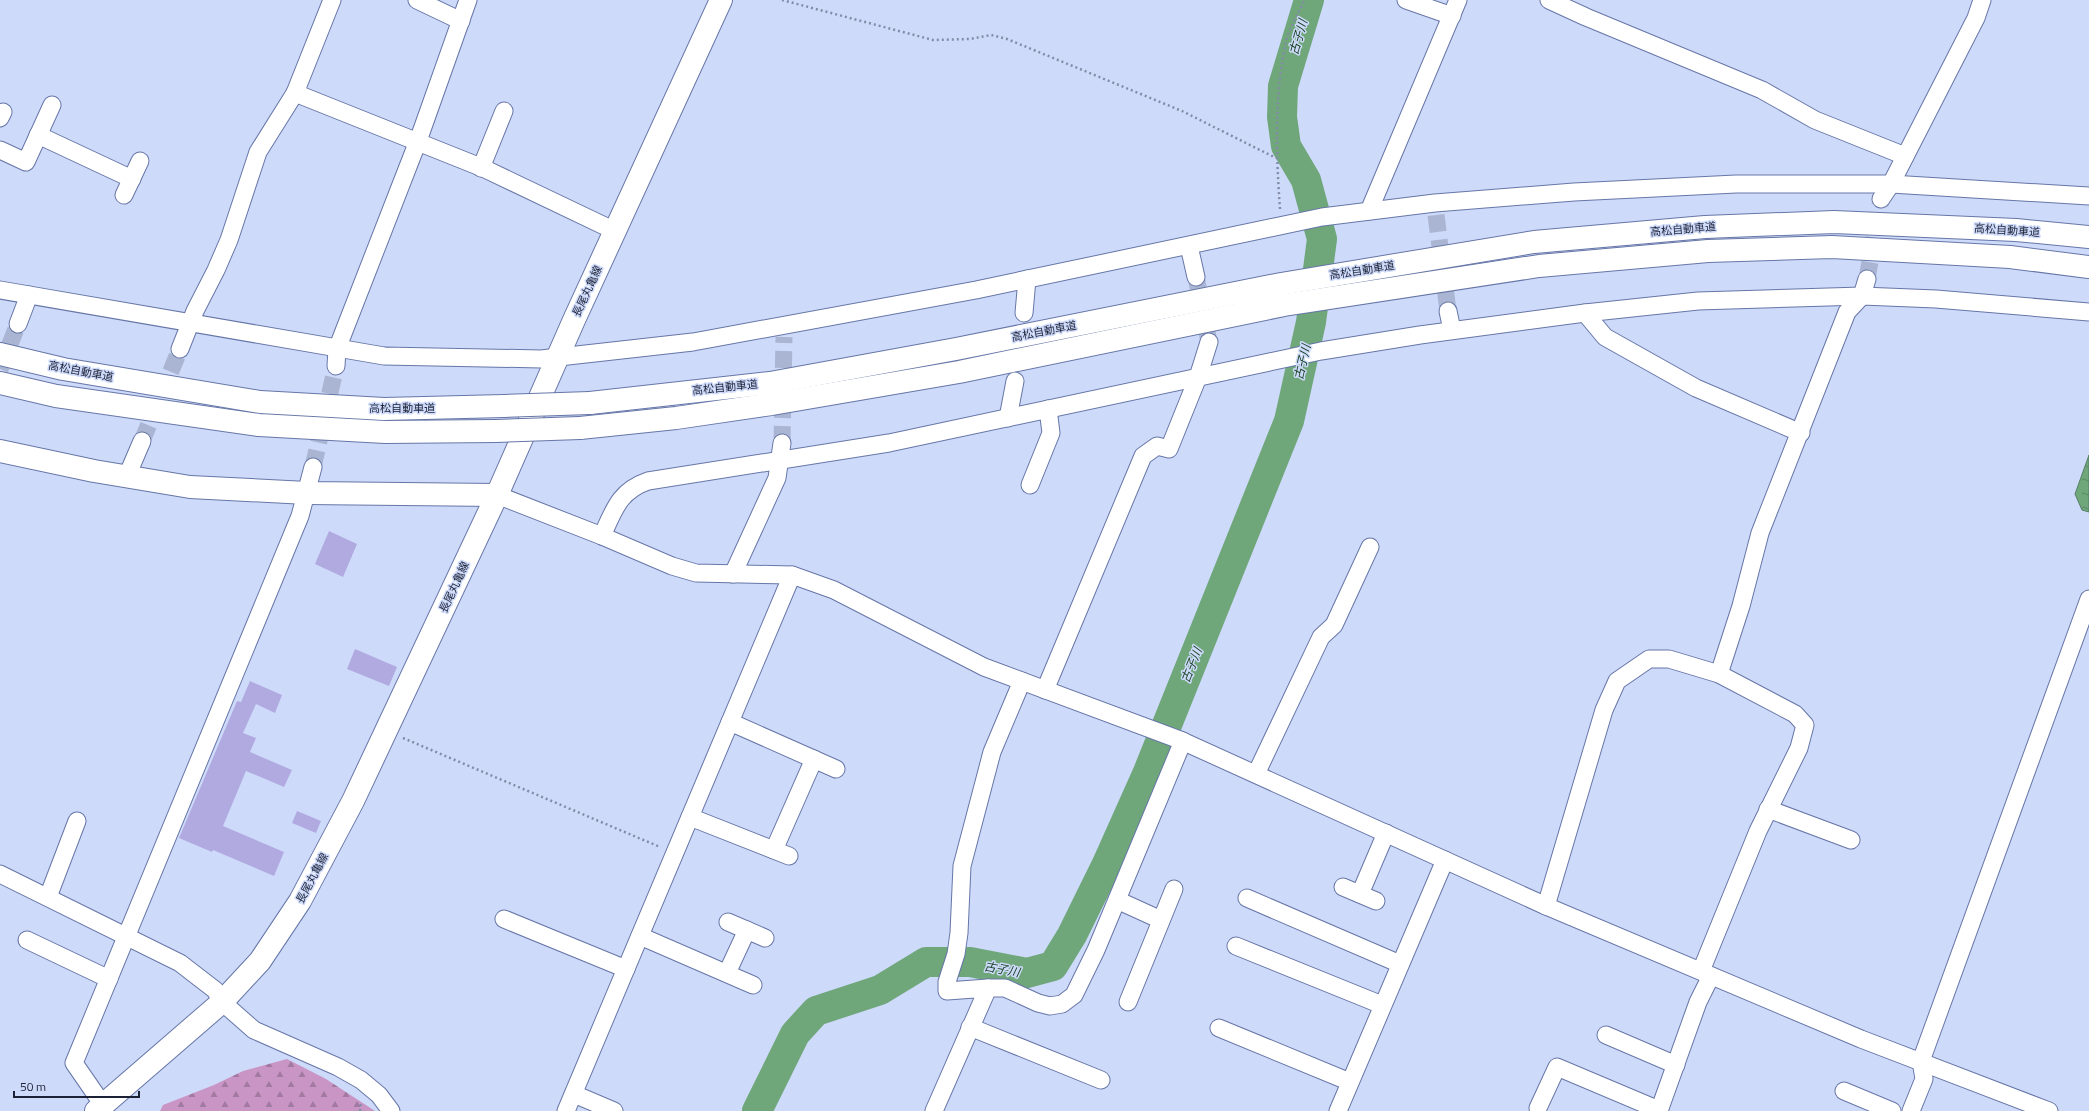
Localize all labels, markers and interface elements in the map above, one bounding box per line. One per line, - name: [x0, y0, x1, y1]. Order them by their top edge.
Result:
- water label: 古子川: [1284, 15, 1313, 57]
- street label: 高松自動車道: [1649, 218, 1717, 240]
- street label: 高松自動車道: [1974, 220, 2040, 240]
- street label: 高松自動車道: [1328, 257, 1396, 283]
- street label: 長尾丸亀線: [568, 263, 606, 319]
- street label: 高松自動車道: [1010, 317, 1078, 345]
- water label: 古子川: [1289, 340, 1316, 382]
- street label: 高松自動車道: [47, 357, 115, 385]
- street label: 高松自動車道: [691, 376, 759, 398]
- street label: 高松自動車道: [369, 400, 435, 416]
- street label: 長尾丸亀線: [435, 559, 473, 615]
- water label: 古子川: [1175, 643, 1207, 685]
- street label: 長尾丸亀線: [292, 850, 332, 906]
- water label: 古子川: [983, 956, 1023, 982]
- scale bar: [14, 1073, 139, 1099]
- text: 50 m: [20, 1077, 46, 1096]

